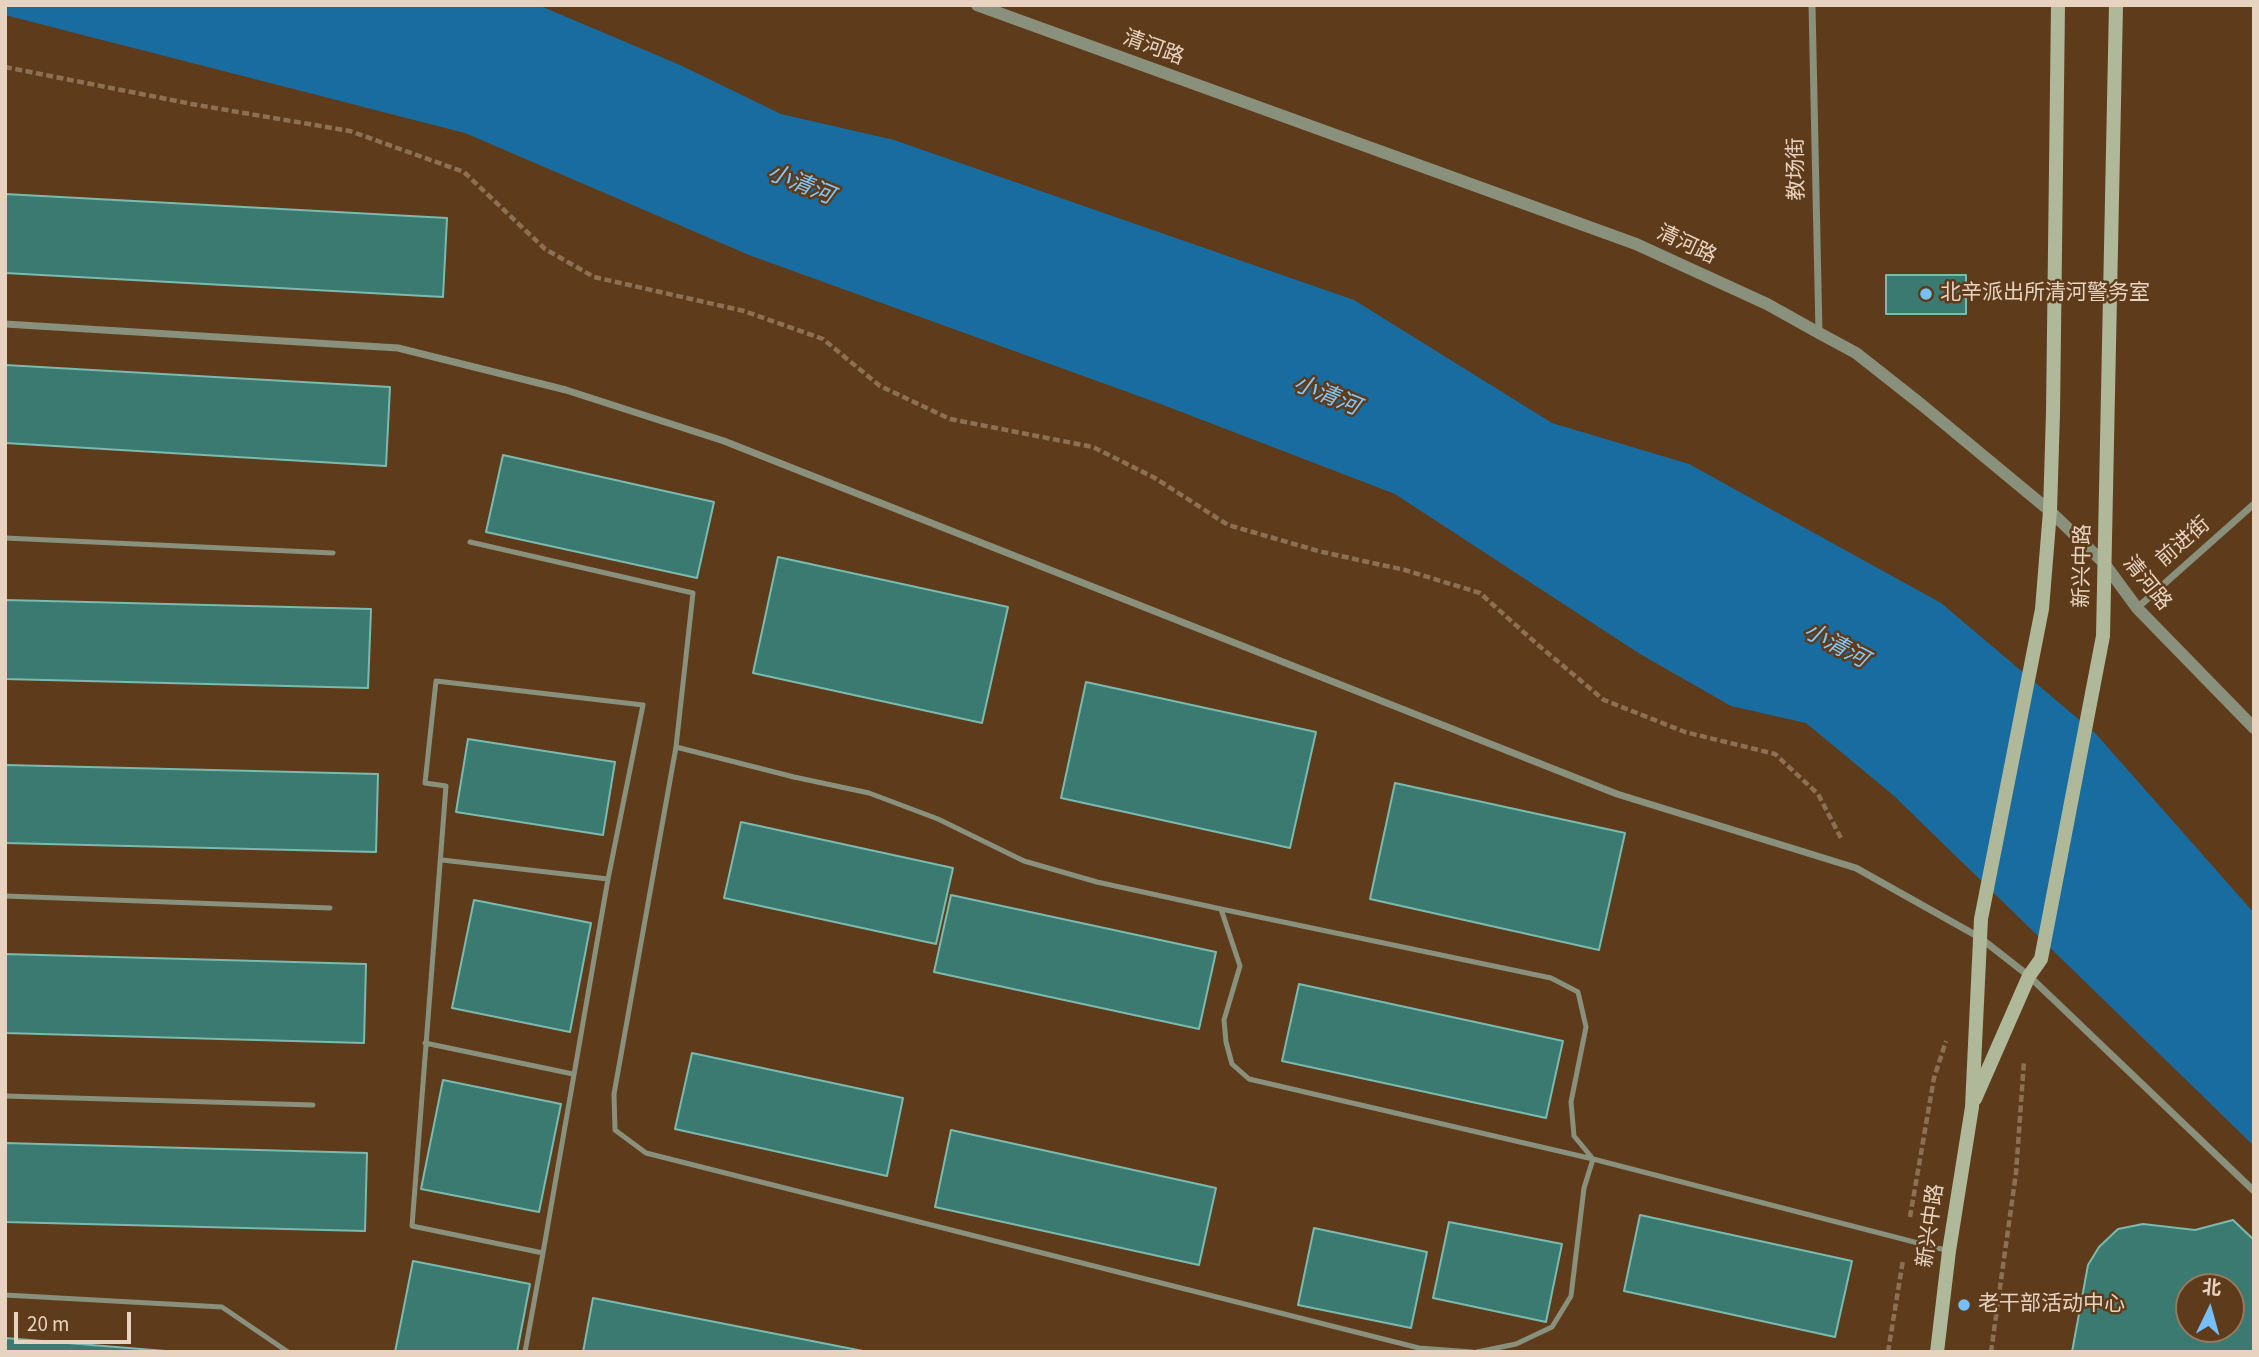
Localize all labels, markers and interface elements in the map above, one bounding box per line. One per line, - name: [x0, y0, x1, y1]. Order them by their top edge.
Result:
- street label: 清河路: [1119, 26, 1187, 72]
- street label: 教场街: [1785, 137, 1811, 201]
- water label: 小清河: [763, 160, 837, 212]
- street label: 清河路: [1652, 221, 1720, 271]
- place label: 北辛派出所清河警务室: [1940, 281, 2150, 307]
- marker: 北辛派出所清河警务室: [1918, 286, 1934, 302]
- water label: 小清河: [1289, 371, 1363, 423]
- street label: 前进街: [2152, 513, 2216, 573]
- street label: 新兴中路: [2071, 524, 2097, 608]
- street label: 清河路: [2116, 552, 2176, 616]
- water label: 小清河: [1798, 619, 1872, 675]
- street label: 新兴中路: [1914, 1183, 1950, 1269]
- north arrow: [2175, 1273, 2245, 1343]
- text: 北: [2201, 1274, 2222, 1303]
- place label: 老干部活动中心: [1978, 1292, 2125, 1318]
- marker: 老干部活动中心: [1956, 1297, 1972, 1313]
- scale bar: [18, 1298, 135, 1342]
- text: 20 m: [27, 1309, 69, 1339]

